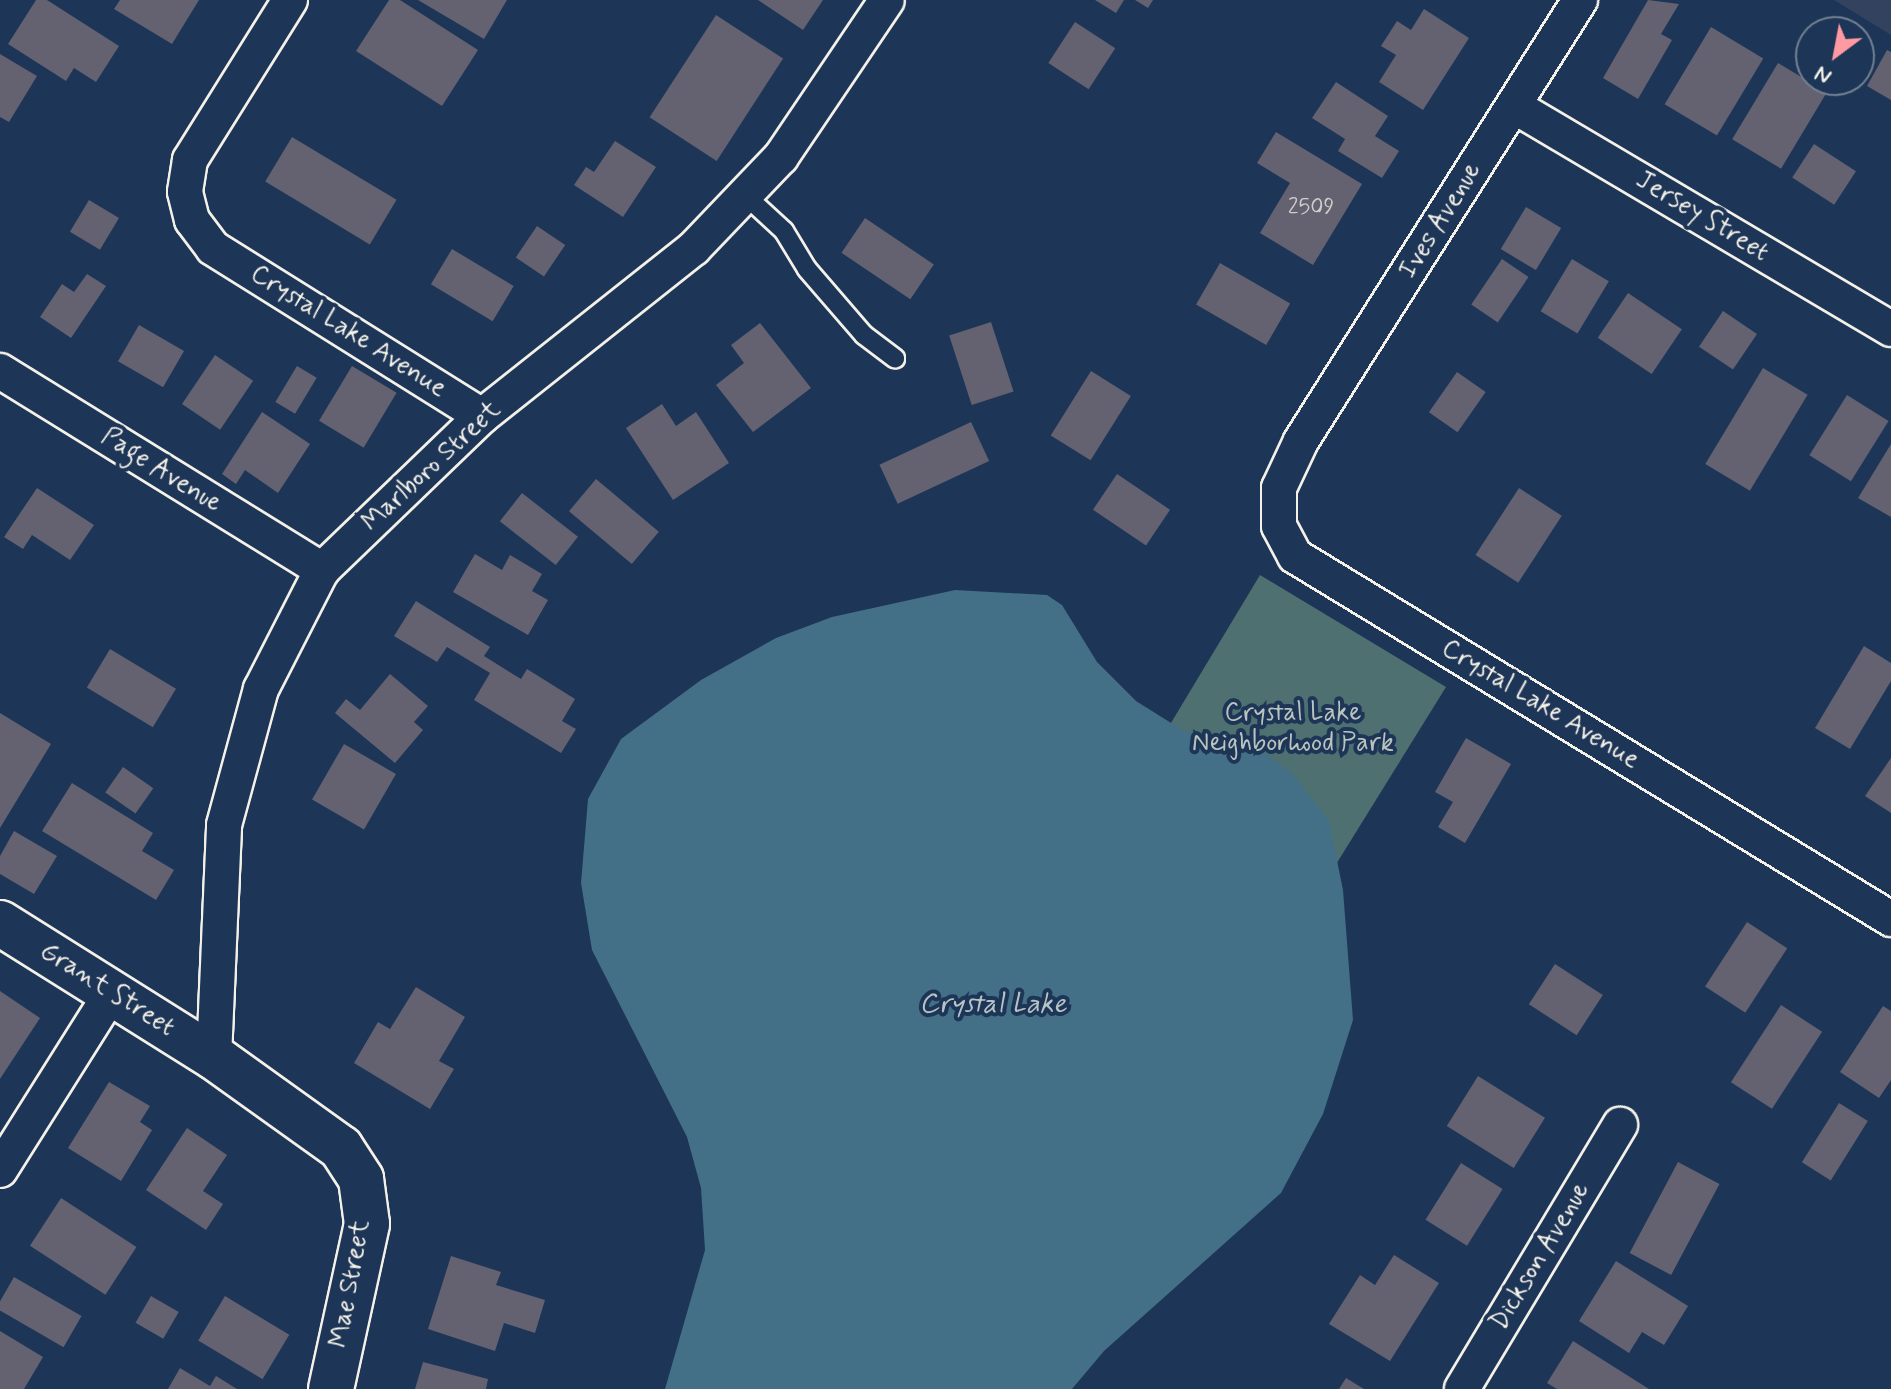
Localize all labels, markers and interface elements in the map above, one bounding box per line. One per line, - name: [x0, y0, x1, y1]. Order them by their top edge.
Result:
- north arrow: [1795, 16, 1875, 96]
- text: N: [1810, 59, 1837, 90]
- street label: Ives Avenue: [1391, 154, 1491, 288]
- street label: Jersey Street: [1628, 164, 1776, 270]
- house number: 2509: [1288, 195, 1334, 221]
- street label: Crystal Lake Avenue: [242, 258, 454, 406]
- street label: Marlboro Street: [356, 395, 508, 539]
- street label: Page Avenue: [93, 421, 229, 521]
- street label: Crystal Lake Avenue: [1433, 632, 1647, 778]
- park label: Crystal Lake Neighborhood Park: [1193, 698, 1393, 760]
- street label: Grant Street: [32, 935, 182, 1045]
- water label: Crystal Lake: [917, 988, 1069, 1022]
- street label: Dickson Avenue: [1483, 1174, 1599, 1340]
- street label: Mae Street: [324, 1218, 378, 1350]

